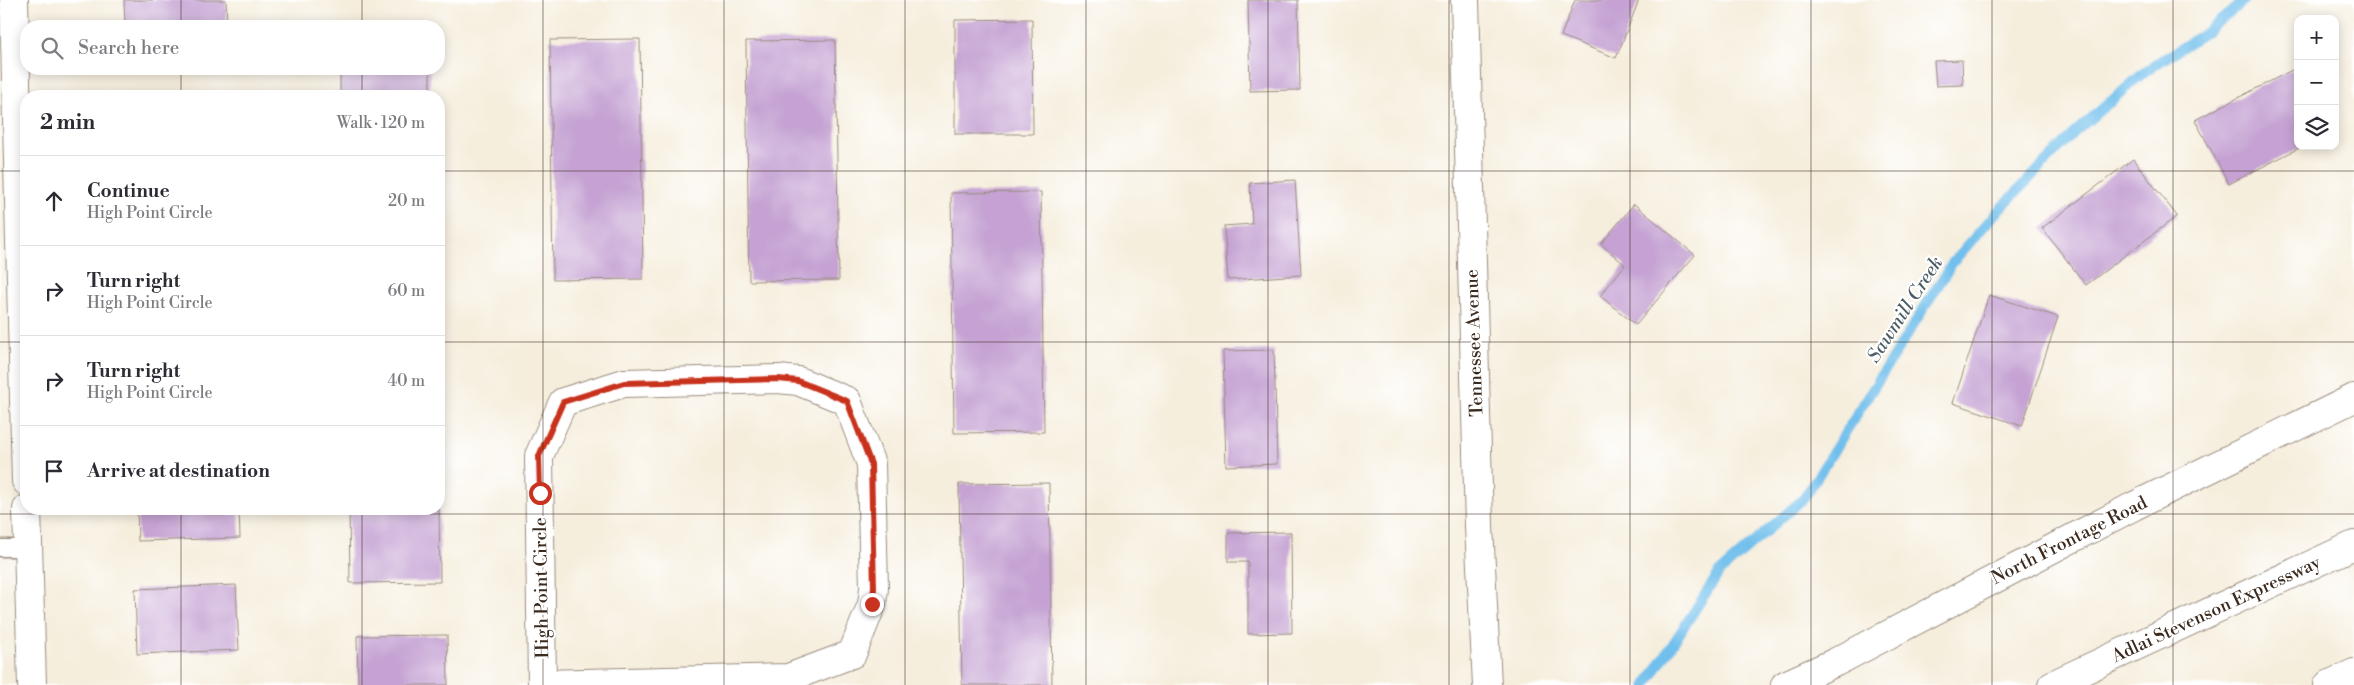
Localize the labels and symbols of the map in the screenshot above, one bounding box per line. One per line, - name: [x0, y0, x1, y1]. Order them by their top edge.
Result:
- water label: Sawmill Creek: [1862, 252, 1948, 367]
- street label: Tennessee Avenue: [1460, 269, 1489, 417]
- route start: [529, 482, 552, 505]
- street label: North Frontage Road: [1987, 491, 2152, 590]
- street label: High Point Circle: [529, 517, 554, 659]
- street label: Adlai Stevenson Expressway: [2107, 551, 2325, 668]
- route end: [861, 593, 884, 616]

